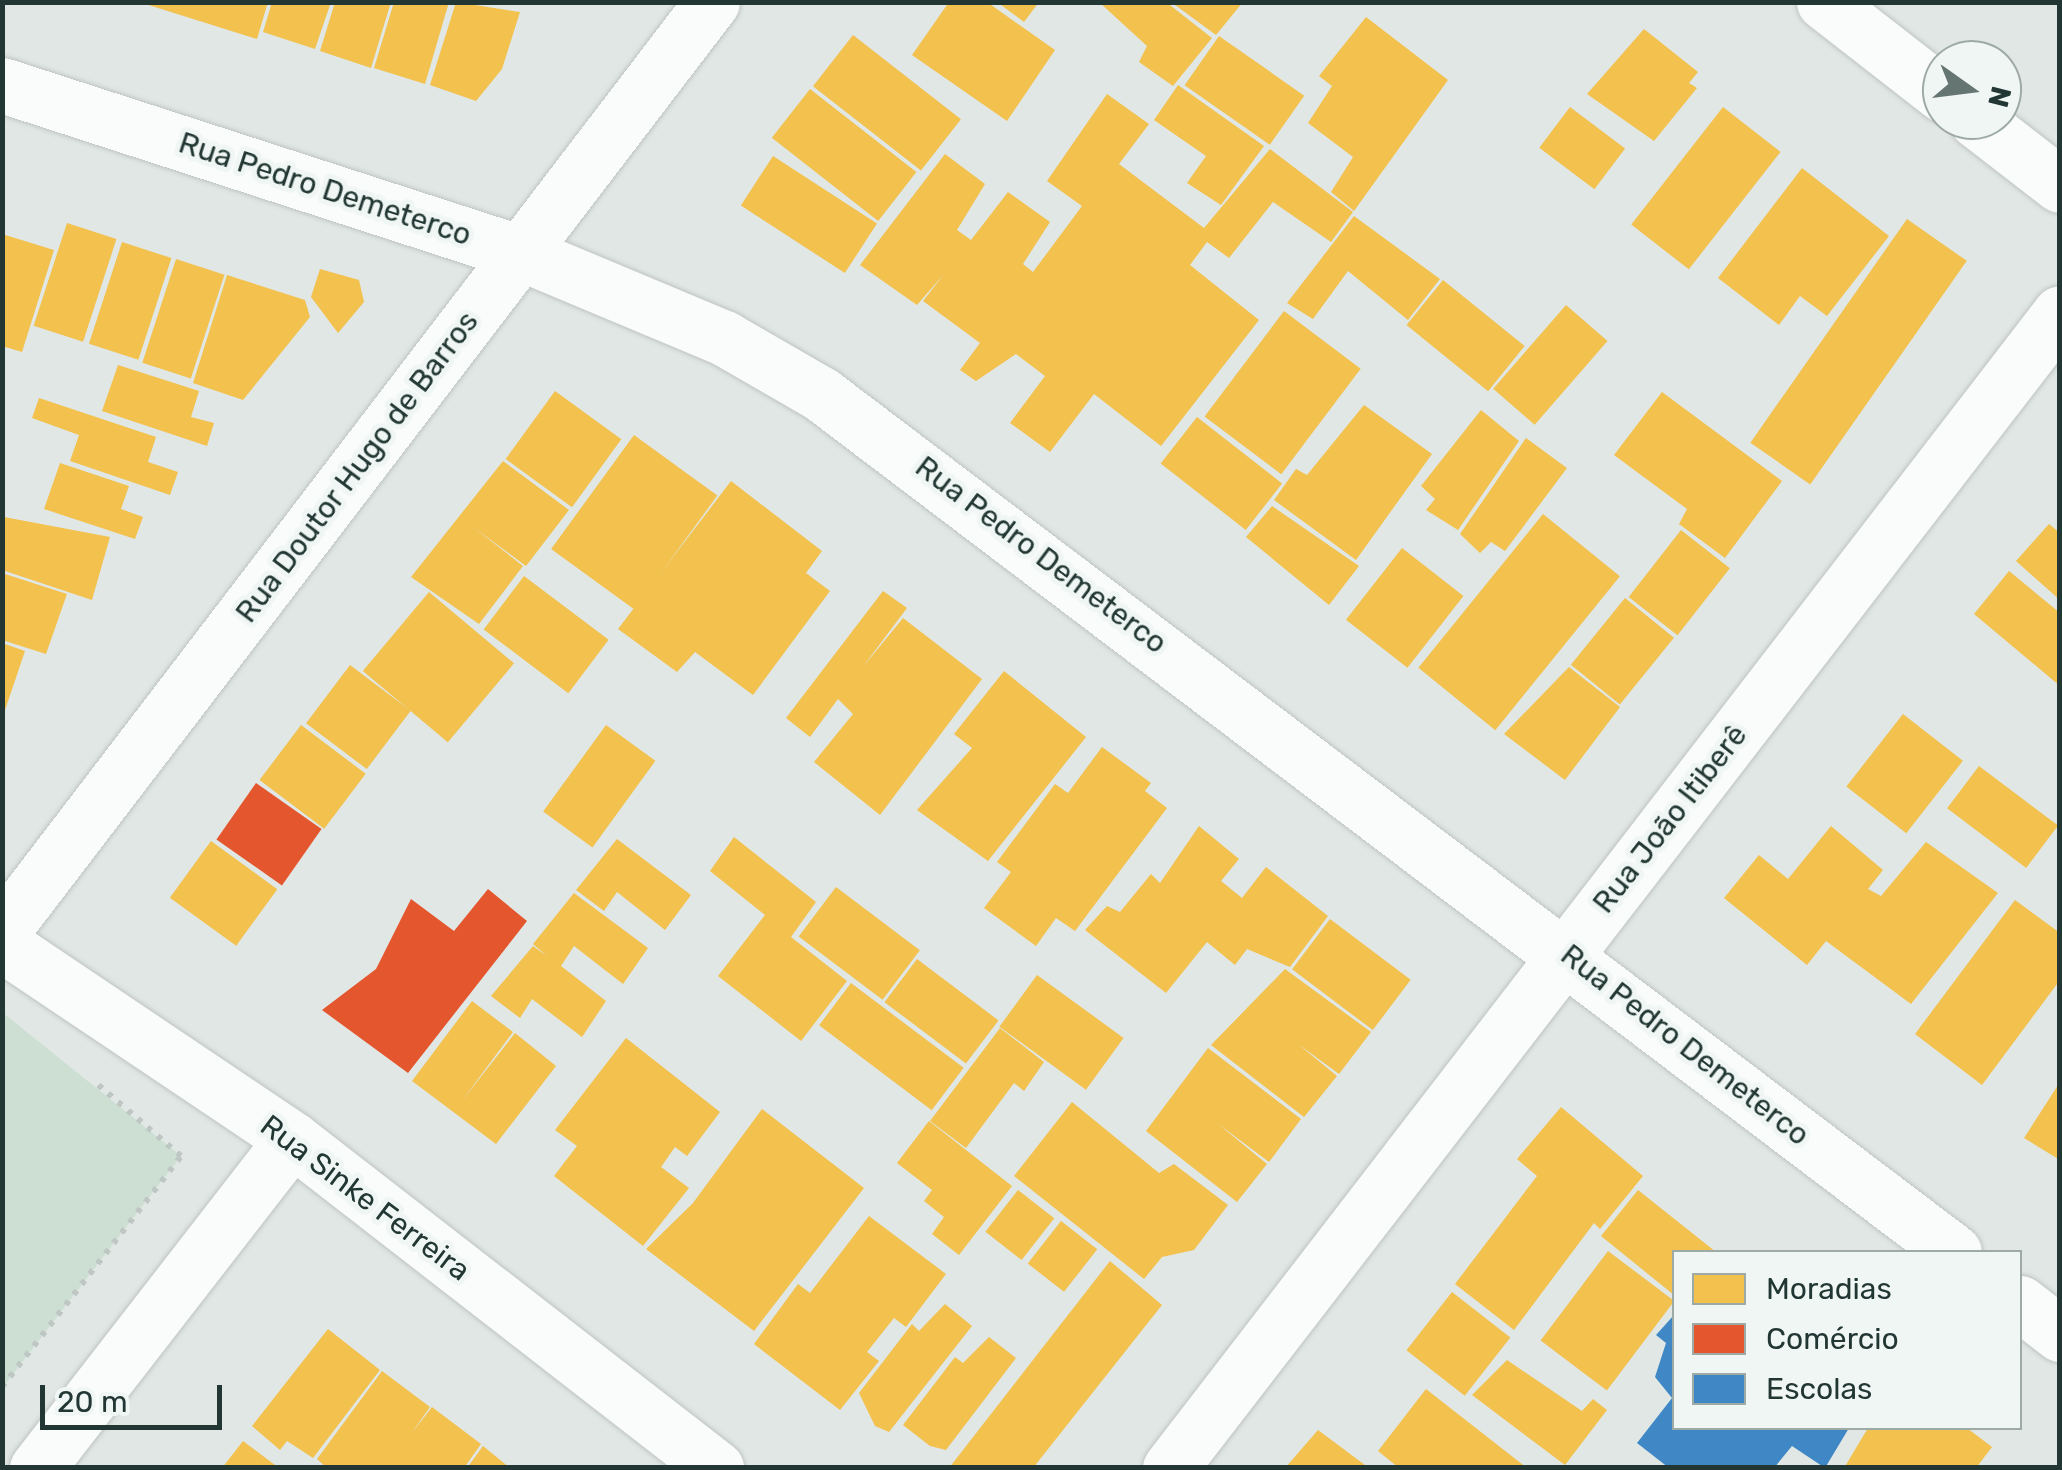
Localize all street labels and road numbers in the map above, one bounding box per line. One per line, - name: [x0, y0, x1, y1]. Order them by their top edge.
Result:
- street label: Rua Pedro Demeterco: [174, 125, 476, 253]
- street label: Rua Doutor Hugo de Barros: [228, 304, 486, 630]
- street label: Rua Pedro Demeterco: [908, 449, 1174, 661]
- street label: Rua João Itiberê: [1585, 718, 1755, 920]
- street label: Rua Pedro Demeterco: [1554, 937, 1816, 1153]
- street label: Rua Sinke Ferreira: [253, 1108, 477, 1288]

